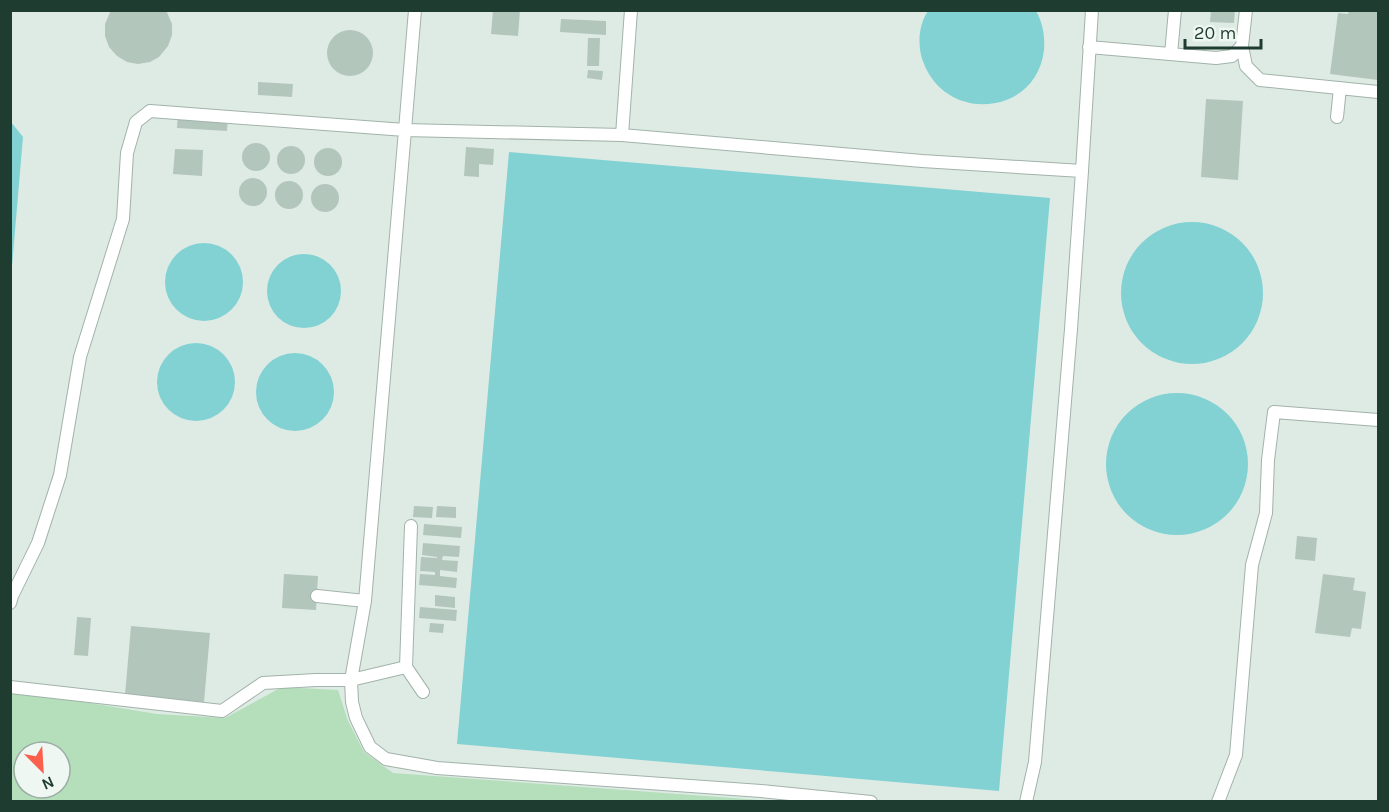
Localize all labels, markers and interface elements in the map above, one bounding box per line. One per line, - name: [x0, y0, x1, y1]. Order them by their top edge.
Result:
- scale bar: [1185, 12, 1262, 50]
- text: 20 m: [1194, 22, 1236, 44]
- north arrow: [12, 740, 72, 800]
- text: N: [39, 772, 57, 794]

